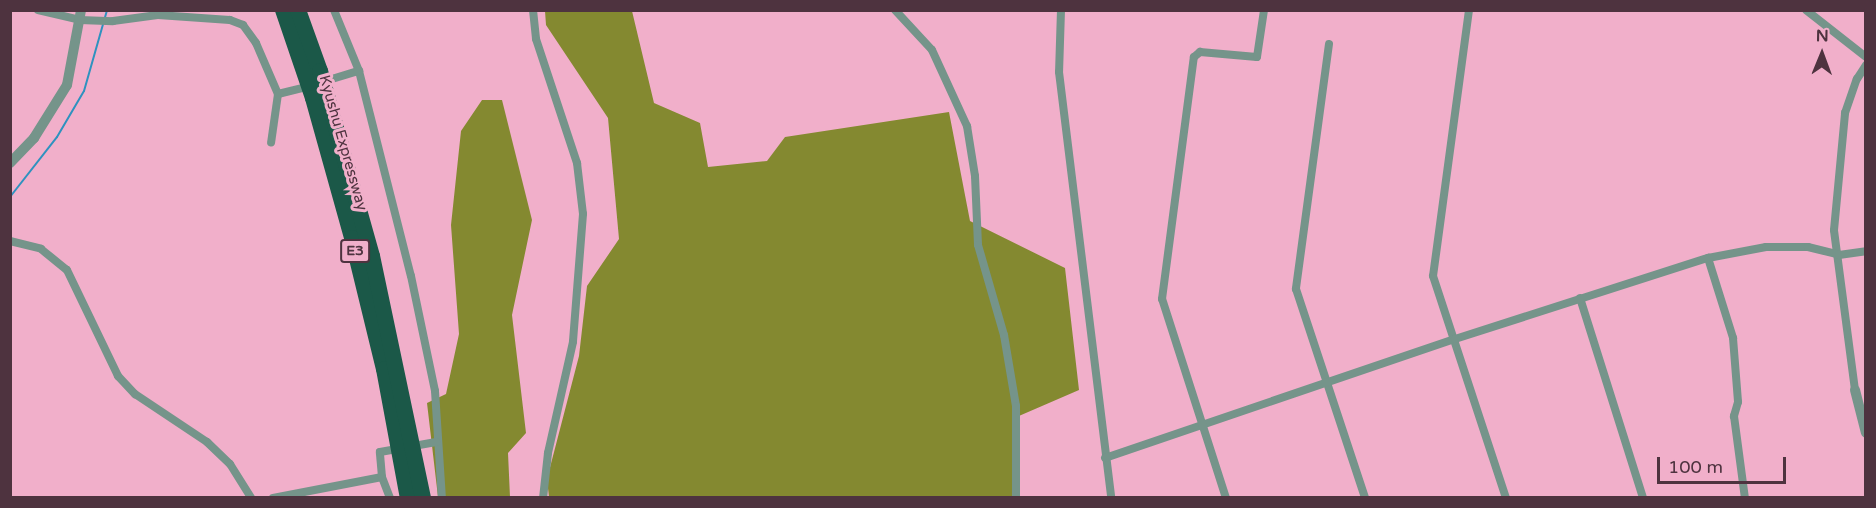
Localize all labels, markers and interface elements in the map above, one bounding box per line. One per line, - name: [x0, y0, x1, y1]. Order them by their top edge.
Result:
- north arrow: [1792, 24, 1852, 84]
- text: N: [1816, 26, 1829, 46]
- street label: Kyushu Expressway: [315, 73, 371, 213]
- road number: E3: [340, 240, 370, 262]
- scale bar: [1660, 445, 1789, 483]
- text: 100 m: [1668, 456, 1723, 478]

